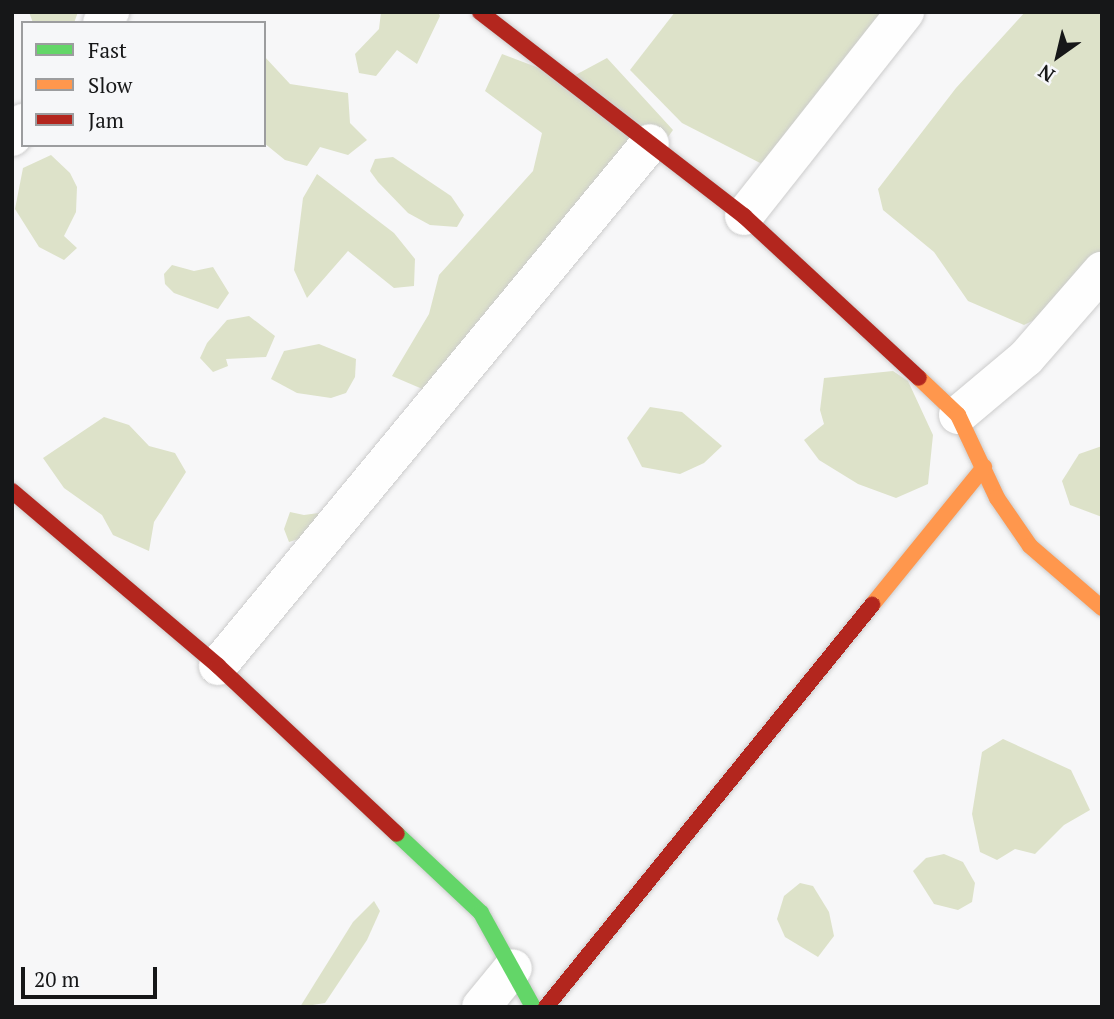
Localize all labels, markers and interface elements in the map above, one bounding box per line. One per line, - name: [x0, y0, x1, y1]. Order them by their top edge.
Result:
- legend: [21, 21, 266, 147]
- north arrow: [1023, 21, 1093, 91]
- text: Fast: [88, 36, 127, 64]
- text: N: [1033, 59, 1059, 88]
- text: Slow: [88, 71, 132, 99]
- text: Jam: [88, 106, 124, 134]
- scale bar: [24, 953, 161, 997]
- text: 20 m: [34, 965, 80, 993]

